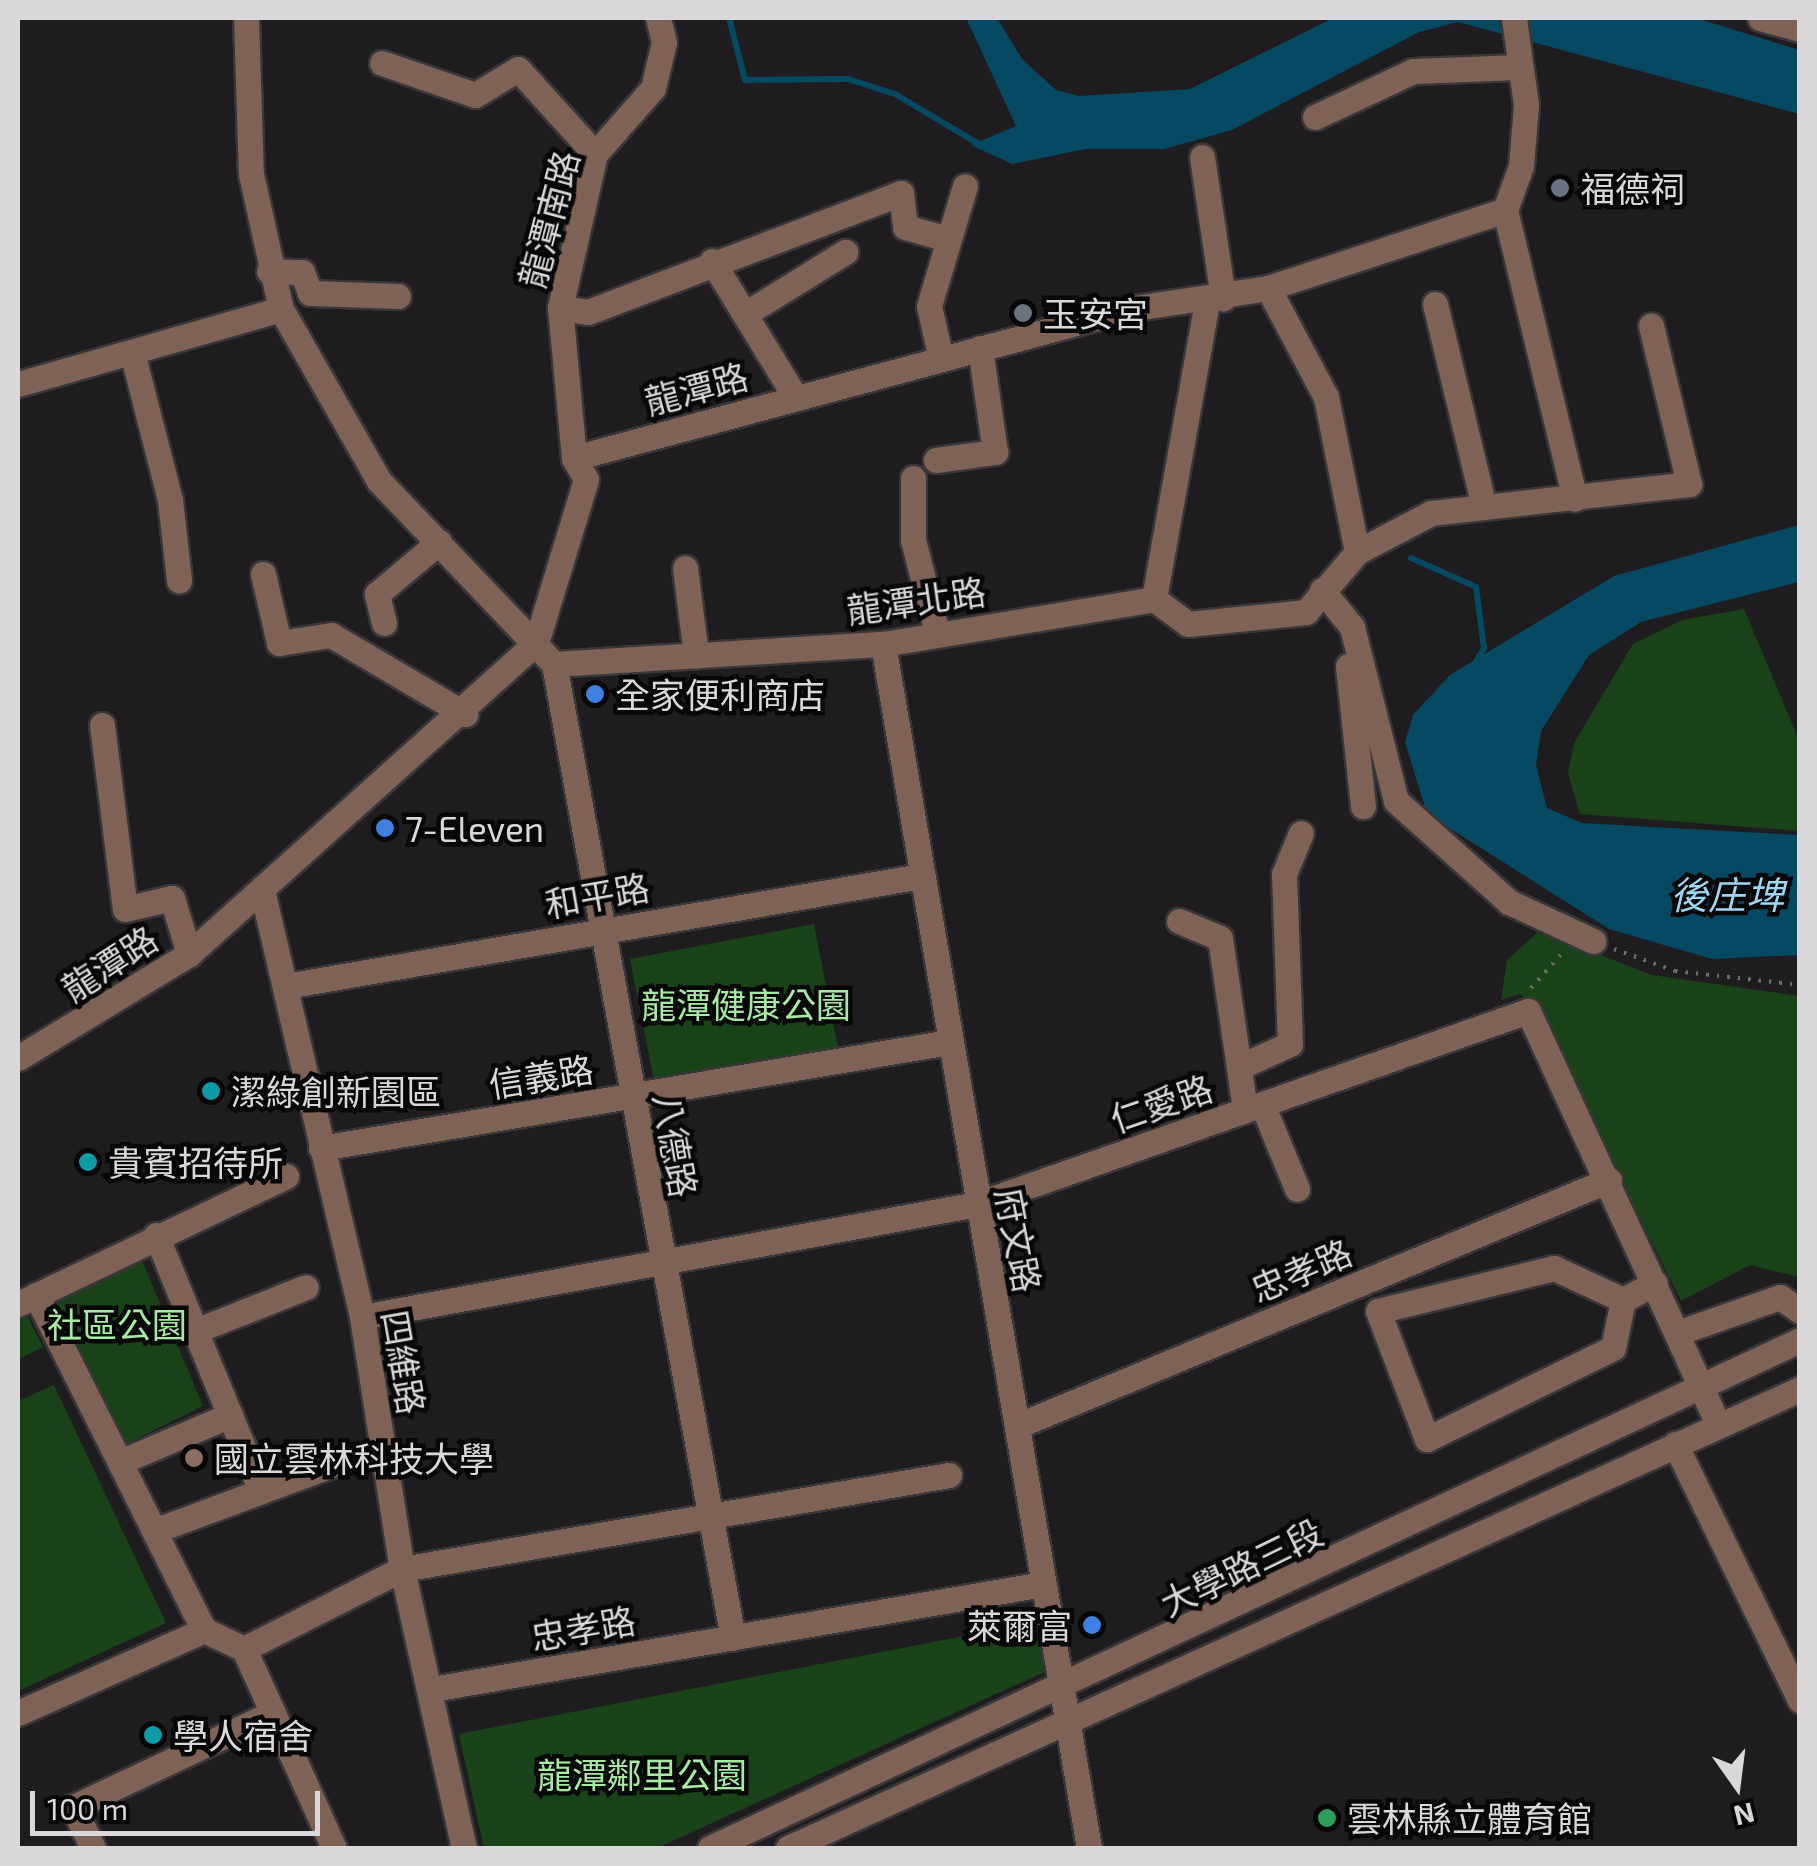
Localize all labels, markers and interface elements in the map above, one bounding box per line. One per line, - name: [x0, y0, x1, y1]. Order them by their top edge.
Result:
- street label: 龍潭南路: [510, 146, 586, 292]
- place label: 福德祠: [1580, 167, 1685, 209]
- marker: 福德祠: [1549, 177, 1571, 199]
- place label: 玉安宮: [1043, 292, 1148, 334]
- marker: 玉安宮: [1012, 302, 1034, 324]
- street label: 龍潭路: [640, 354, 752, 422]
- street label: 龍潭北路: [844, 569, 988, 631]
- place label: 全家便利商店: [615, 673, 825, 715]
- marker: 全家便利商店: [584, 683, 606, 705]
- place label: 7-Eleven: [405, 807, 544, 849]
- marker: 7-Eleven: [374, 817, 396, 839]
- street label: 和平路: [542, 865, 652, 925]
- water label: 後庄埤: [1670, 872, 1784, 918]
- street label: 龍潭路: [54, 917, 164, 1009]
- park label: 龍潭健康公園: [641, 983, 851, 1025]
- street label: 信義路: [486, 1047, 596, 1105]
- street label: 仁愛路: [1105, 1066, 1217, 1140]
- place label: 潔綠創新園區: [231, 1070, 441, 1112]
- marker: 潔綠創新園區: [200, 1080, 222, 1102]
- street label: 八德路: [646, 1090, 706, 1200]
- place label: 貴賓招待所: [108, 1141, 283, 1183]
- marker: 貴賓招待所: [77, 1151, 99, 1173]
- street label: 府文路: [988, 1184, 1050, 1296]
- street label: 忠孝路: [1244, 1230, 1358, 1310]
- park label: 社區公園: [47, 1303, 187, 1345]
- street label: 四維路: [374, 1307, 434, 1417]
- place label: 國立雲林科技大學: [214, 1437, 494, 1479]
- marker: 國立雲林科技大學: [183, 1447, 205, 1469]
- street label: 大學路三段: [1153, 1510, 1329, 1624]
- street label: 忠孝路: [528, 1598, 638, 1658]
- place label: 萊爾富: [967, 1604, 1072, 1646]
- marker: 萊爾富: [1081, 1614, 1103, 1636]
- place label: 學人宿舍: [173, 1714, 313, 1756]
- marker: 學人宿舍: [142, 1724, 164, 1746]
- north arrow: [1687, 1736, 1787, 1836]
- park label: 龍潭鄰里公園: [537, 1753, 747, 1795]
- scale bar: [35, 1771, 325, 1833]
- text: 100 m: [47, 1790, 128, 1826]
- text: N: [1730, 1796, 1758, 1834]
- place label: 雲林縣立體育館: [1347, 1797, 1592, 1839]
- marker: 雲林縣立體育館: [1316, 1807, 1338, 1829]

